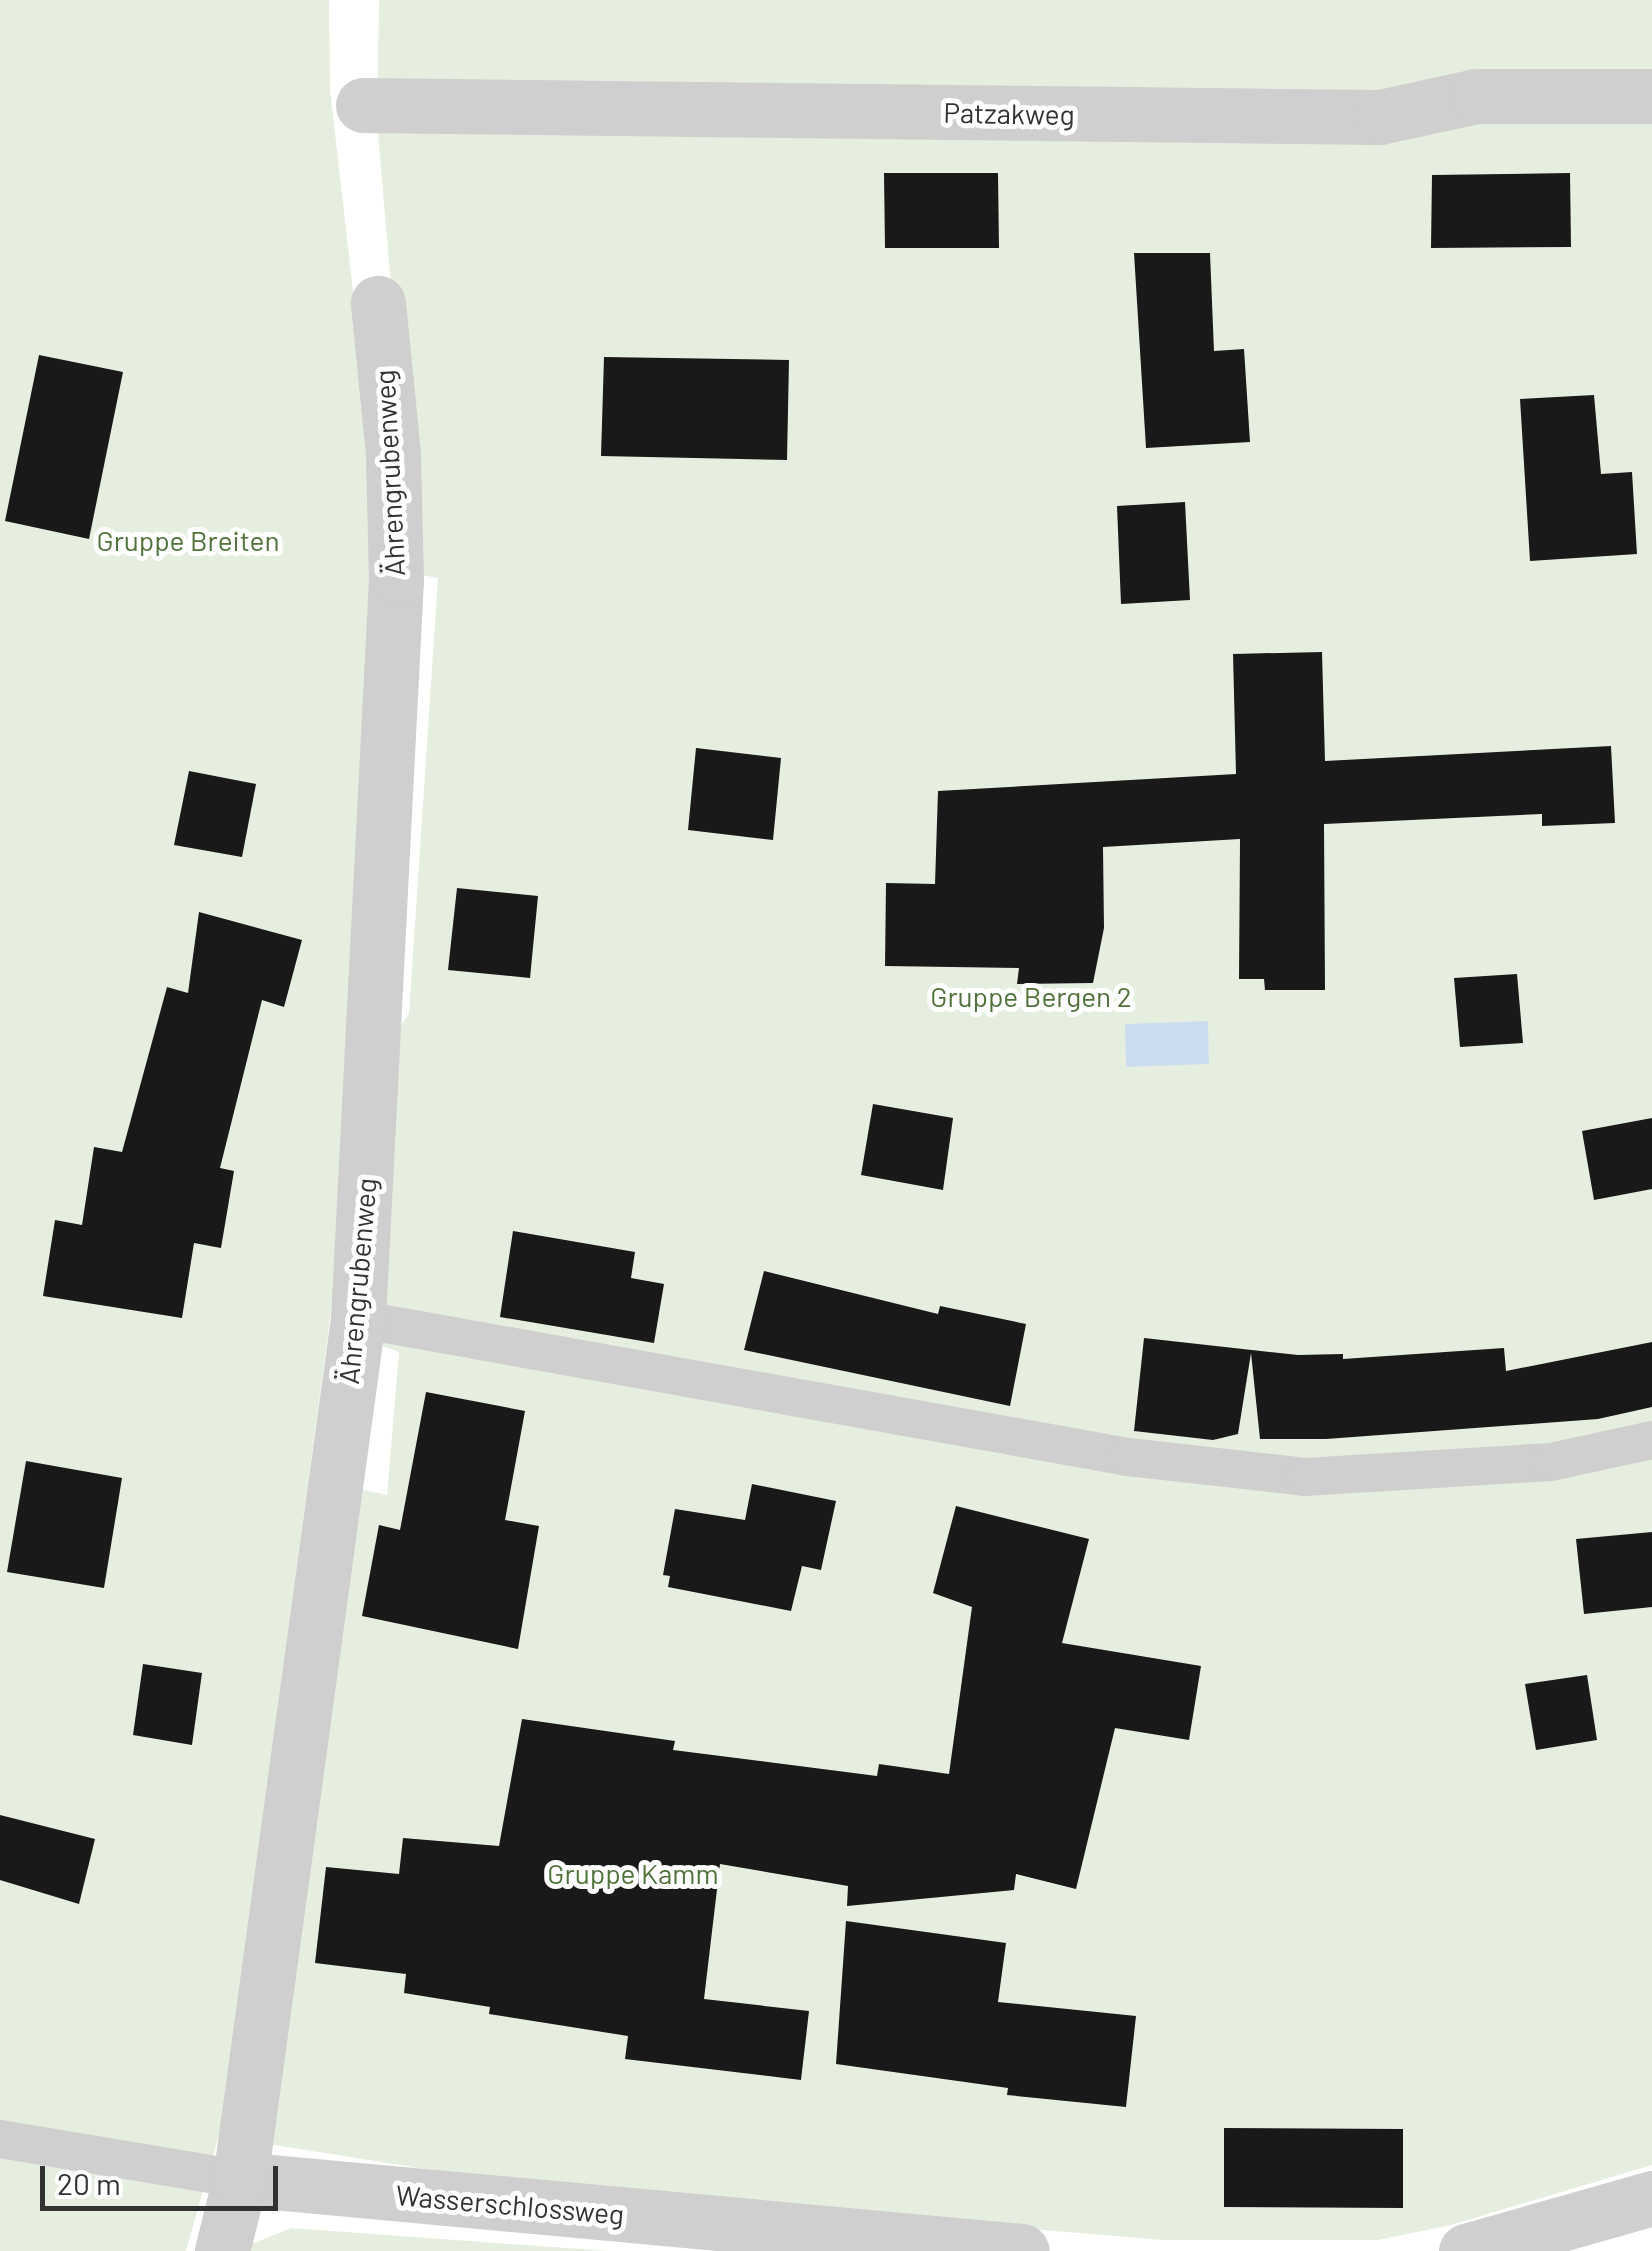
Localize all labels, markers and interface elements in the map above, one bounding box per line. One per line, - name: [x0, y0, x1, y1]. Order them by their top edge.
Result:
- street label: Patzakweg: [943, 95, 1075, 131]
- street label: Ährengrubenweg: [367, 369, 411, 577]
- park label: Gruppe Breiten: [96, 523, 280, 557]
- park label: Gruppe Bergen 2: [930, 979, 1132, 1013]
- street label: Ährengrubenweg: [331, 1177, 383, 1385]
- park label: Gruppe Kamm: [547, 1856, 719, 1890]
- scale bar: [45, 2146, 282, 2208]
- text: 20 m: [57, 2165, 121, 2201]
- street label: Wasserschlossweg: [394, 2177, 626, 2231]

